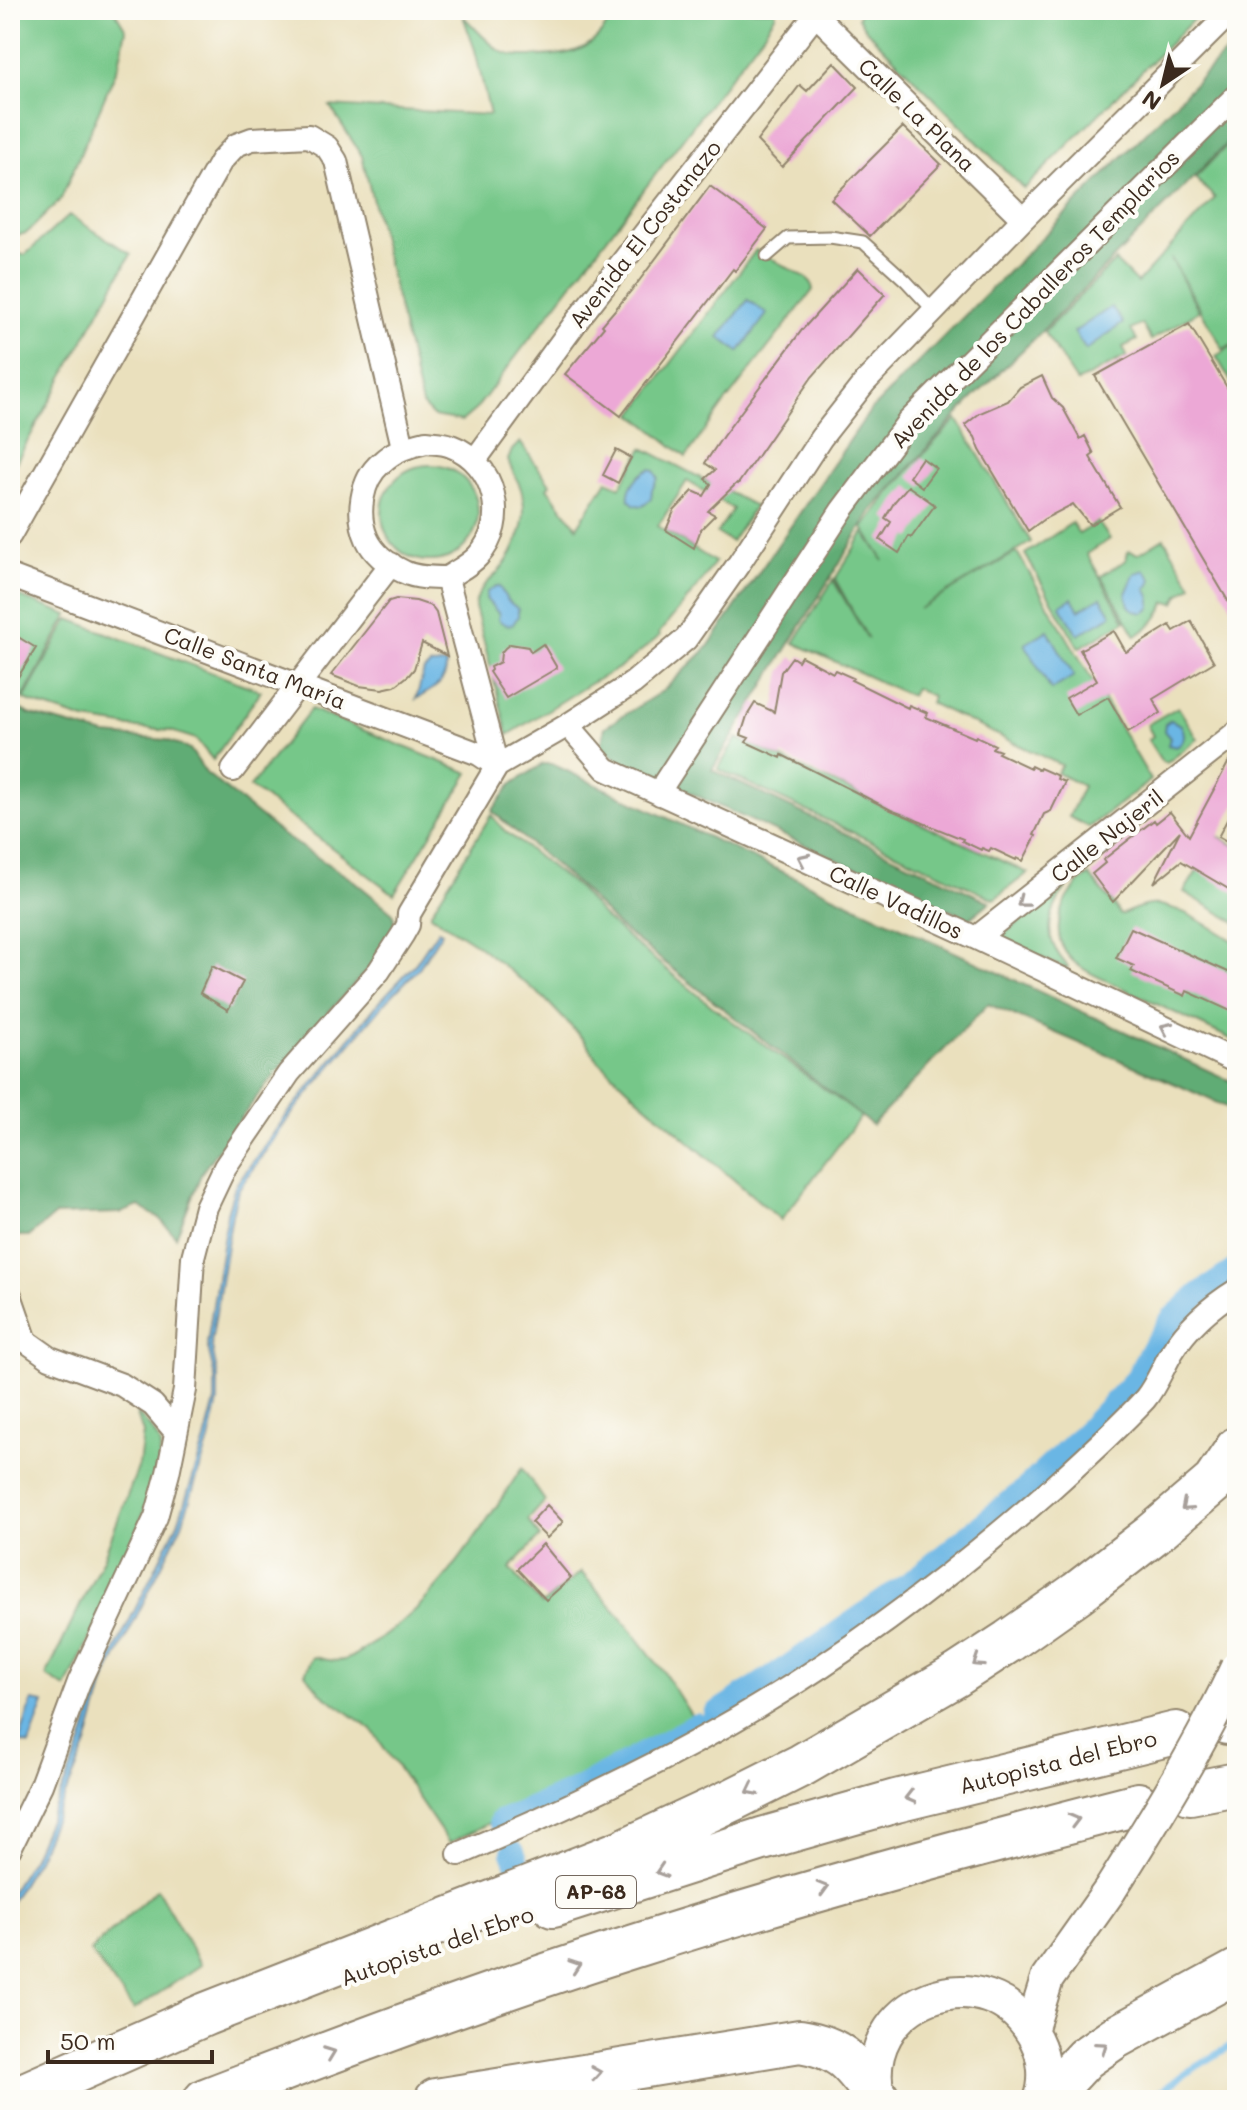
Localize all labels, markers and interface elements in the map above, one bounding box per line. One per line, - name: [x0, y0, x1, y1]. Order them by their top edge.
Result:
- north arrow: [1123, 44, 1203, 124]
- street label: Calle La Plana: [853, 51, 982, 178]
- text: N: [1136, 84, 1166, 117]
- street label: Avenida El Costanazo: [562, 134, 727, 334]
- street label: Avenida de los Caballeros Templarios: [884, 143, 1185, 454]
- street label: Calle Santa María: [160, 619, 350, 716]
- street label: Calle Najeril: [1044, 783, 1169, 889]
- one-way arrow: [797, 853, 812, 869]
- street label: Calle Vadillos: [825, 858, 968, 945]
- one-way arrow: [1016, 893, 1031, 907]
- one-way arrow: [1160, 1022, 1175, 1038]
- one-way arrow: [1181, 1496, 1195, 1511]
- one-way arrow: [972, 1652, 986, 1667]
- street label: Autopista del Ebro: [956, 1723, 1160, 1800]
- one-way arrow: [745, 1781, 760, 1796]
- one-way arrow: [904, 1788, 917, 1805]
- one-way arrow: [1067, 1813, 1081, 1830]
- one-way arrow: [654, 1862, 668, 1878]
- road number: AP-68: [556, 1876, 636, 1908]
- one-way arrow: [816, 1881, 830, 1898]
- street label: Autopista del Ebro: [337, 1899, 537, 1992]
- one-way arrow: [567, 1959, 581, 1975]
- scale bar: [48, 2014, 212, 2064]
- text: 50 m: [60, 2025, 116, 2056]
- one-way arrow: [1094, 2042, 1108, 2057]
- one-way arrow: [322, 2046, 336, 2063]
- one-way arrow: [589, 2066, 603, 2083]

